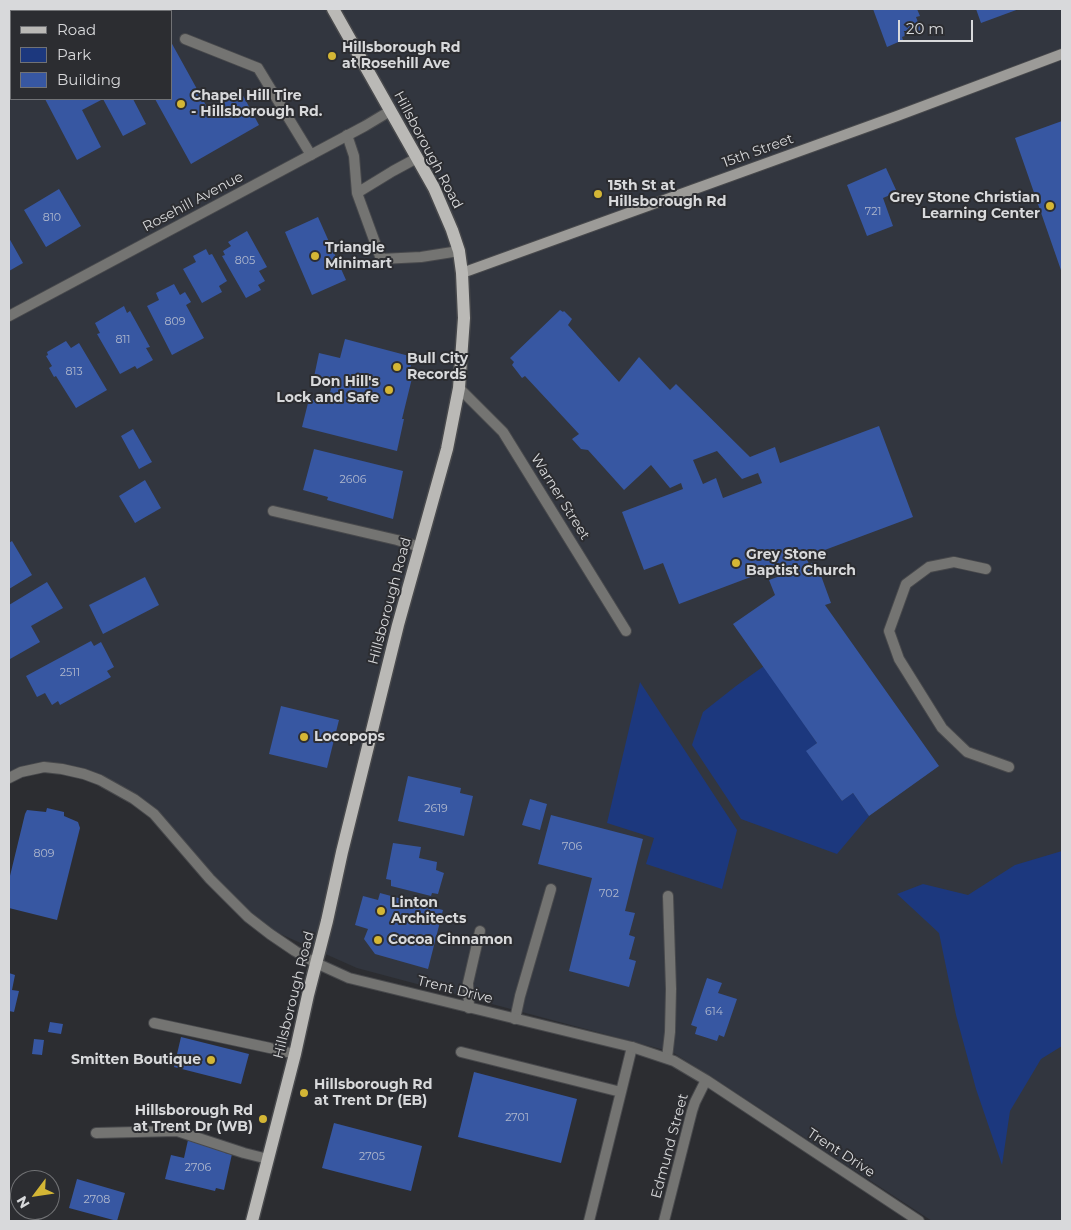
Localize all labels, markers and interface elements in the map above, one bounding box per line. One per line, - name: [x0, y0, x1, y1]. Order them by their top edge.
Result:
- legend: [10, 10, 172, 100]
- scale bar: [901, 10, 976, 42]
- text: 20 m: [906, 19, 944, 38]
- text: Road: [57, 20, 96, 39]
- place label: Hillsborough Rd at Rosehill Ave: [342, 40, 460, 72]
- text: Park: [57, 45, 91, 64]
- marker: Hillsborough Rd at Rosehill Ave: [326, 50, 338, 62]
- text: Building: [57, 70, 121, 89]
- place label: Chapel Hill Tire - Hillsborough Rd.: [191, 88, 322, 120]
- street label: Hillsborough Road: [390, 88, 466, 212]
- marker: Chapel Hill Tire - Hillsborough Rd.: [175, 98, 187, 110]
- street label: 15th Street: [720, 130, 796, 172]
- street label: Rosehill Avenue: [140, 168, 246, 236]
- place label: 15th St at Hillsborough Rd: [608, 178, 726, 210]
- marker: 15th St at Hillsborough Rd: [592, 188, 604, 200]
- place label: Grey Stone Christian Learning Center: [890, 190, 1040, 222]
- marker: Grey Stone Christian Learning Center: [1044, 200, 1056, 212]
- house number: 721: [865, 205, 881, 219]
- house number: 810: [43, 211, 61, 225]
- place label: Triangle Minimart: [325, 240, 392, 272]
- marker: Triangle Minimart: [309, 250, 321, 262]
- house number: 805: [235, 254, 255, 268]
- house number: 809: [165, 315, 185, 329]
- house number: 811: [116, 333, 130, 347]
- place label: Bull City Records: [407, 351, 468, 384]
- marker: Bull City Records: [391, 361, 403, 373]
- house number: 813: [65, 365, 83, 379]
- place label: Don Hill's Lock and Safe: [276, 374, 379, 407]
- marker: Don Hill's Lock and Safe: [383, 384, 395, 396]
- street label: Warner Street: [527, 451, 593, 543]
- house number: 2606: [340, 473, 366, 487]
- street label: Hillsborough Road: [365, 536, 415, 666]
- place label: Grey Stone Baptist Church: [746, 547, 856, 580]
- marker: Grey Stone Baptist Church: [730, 557, 742, 569]
- house number: 2511: [60, 666, 80, 680]
- place label: Locopops: [314, 729, 385, 745]
- marker: Locopops: [298, 731, 310, 743]
- house number: 2619: [424, 802, 448, 816]
- house number: 706: [562, 840, 582, 854]
- house number: 809: [34, 847, 54, 861]
- house number: 702: [599, 887, 619, 901]
- place label: Linton Architects: [391, 895, 466, 928]
- marker: Linton Architects: [375, 905, 387, 917]
- street label: Hillsborough Road: [270, 930, 318, 1060]
- place label: Cocoa Cinnamon: [388, 932, 513, 948]
- marker: Cocoa Cinnamon: [372, 934, 384, 946]
- street label: Trent Drive: [416, 973, 494, 1007]
- house number: 614: [705, 1005, 723, 1019]
- place label: Smitten Boutique: [71, 1052, 201, 1068]
- marker: Smitten Boutique: [205, 1054, 217, 1066]
- place label: Hillsborough Rd at Trent Dr (EB): [314, 1077, 432, 1110]
- marker: Hillsborough Rd at Trent Dr (EB): [298, 1087, 310, 1099]
- street label: Edmund Street: [648, 1092, 692, 1200]
- place label: Hillsborough Rd at Trent Dr (WB): [133, 1103, 253, 1136]
- house number: 2701: [505, 1111, 529, 1125]
- marker: Hillsborough Rd at Trent Dr (WB): [257, 1113, 269, 1125]
- street label: Trent Drive: [804, 1125, 878, 1181]
- house number: 2705: [359, 1150, 385, 1164]
- house number: 2706: [185, 1161, 211, 1175]
- north arrow: [10, 1170, 60, 1220]
- text: N: [12, 1193, 34, 1212]
- house number: 2708: [84, 1193, 110, 1207]

